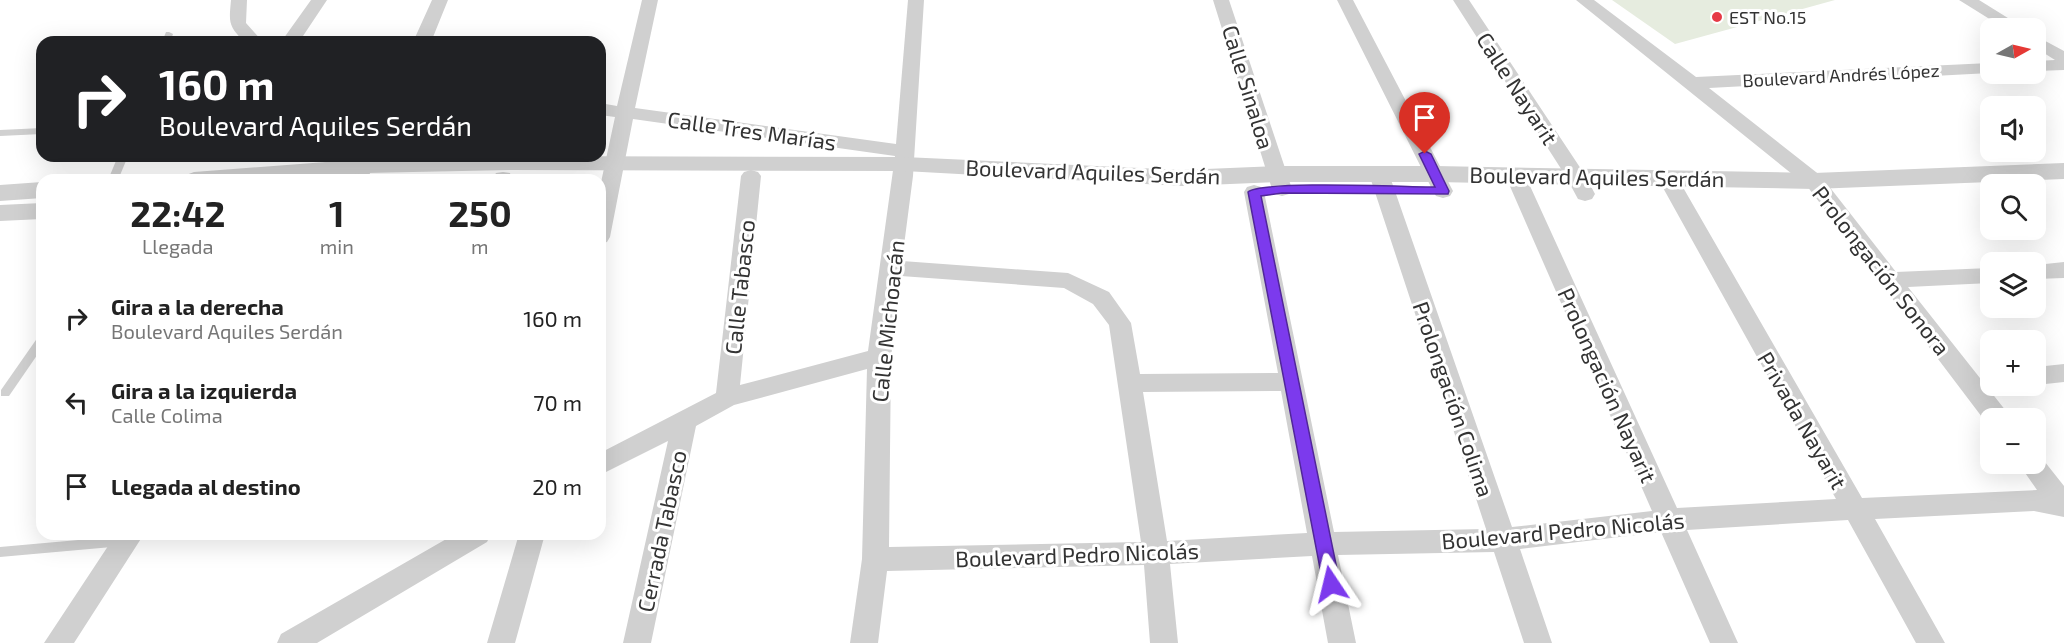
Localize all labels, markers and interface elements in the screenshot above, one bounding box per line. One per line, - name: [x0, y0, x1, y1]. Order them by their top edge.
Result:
- place label: EST No.15: [1729, 6, 1806, 28]
- marker: EST No.15: [1710, 10, 1724, 24]
- north arrow: [1980, 18, 2046, 84]
- map controls: [1980, 18, 2046, 474]
- street label: Calle Sinaloa: [1218, 22, 1280, 152]
- street label: Calle Nayarit: [1472, 27, 1564, 149]
- text: 160 m: [159, 58, 275, 108]
- street label: Boulevard Andrés López: [1742, 59, 1940, 91]
- icon: right: [60, 60, 138, 138]
- pin: [1399, 92, 1450, 154]
- button: sound: [1980, 96, 2046, 162]
- icon: arrive: [1408, 101, 1441, 134]
- street label: Calle Tres Marías: [666, 105, 838, 155]
- text: Boulevard Aquiles Serdán: [159, 109, 472, 141]
- street label: Boulevard Aquiles Serdán: [965, 154, 1221, 188]
- street label: Boulevard Aquiles Serdán: [1469, 161, 1725, 191]
- button: search: [1980, 174, 2046, 240]
- street label: Prolongación Sonora: [1808, 180, 1956, 360]
- text: 22:42: [130, 191, 225, 234]
- text: 1: [329, 191, 344, 234]
- text: 250: [448, 191, 512, 234]
- street label: Calle Tabasco: [719, 218, 759, 356]
- text: Llegada: [142, 234, 214, 258]
- text: min: [320, 234, 354, 258]
- text: m: [471, 234, 489, 258]
- street label: Calle Michoacán: [866, 239, 908, 403]
- button: layers: [1980, 252, 2046, 318]
- street label: Prolongación Nayarit: [1553, 284, 1663, 486]
- text: Gira a la derecha: [111, 293, 284, 319]
- street label: Prolongación Colima: [1408, 298, 1500, 500]
- icon: right: [60, 302, 93, 335]
- text: 160 m: [523, 305, 582, 331]
- text: Boulevard Aquiles Serdán: [111, 319, 343, 343]
- button: +: [1980, 330, 2046, 396]
- street label: Privada Nayarit: [1753, 347, 1853, 493]
- text: Gira a la izquierda: [111, 377, 297, 403]
- icon: left: [60, 386, 93, 419]
- text: 70 m: [533, 389, 582, 415]
- text: Calle Colima: [111, 403, 223, 427]
- button: −: [1980, 408, 2046, 474]
- street label: Cerrada Tabasco: [631, 448, 691, 614]
- icon: arrive: [60, 470, 93, 503]
- text: Llegada al destino: [111, 473, 301, 499]
- text: 20 m: [532, 473, 582, 499]
- street label: Boulevard Pedro Nicolás: [1440, 506, 1686, 554]
- street label: Boulevard Pedro Nicolás: [955, 537, 1199, 571]
- position arrow: [1299, 552, 1363, 616]

